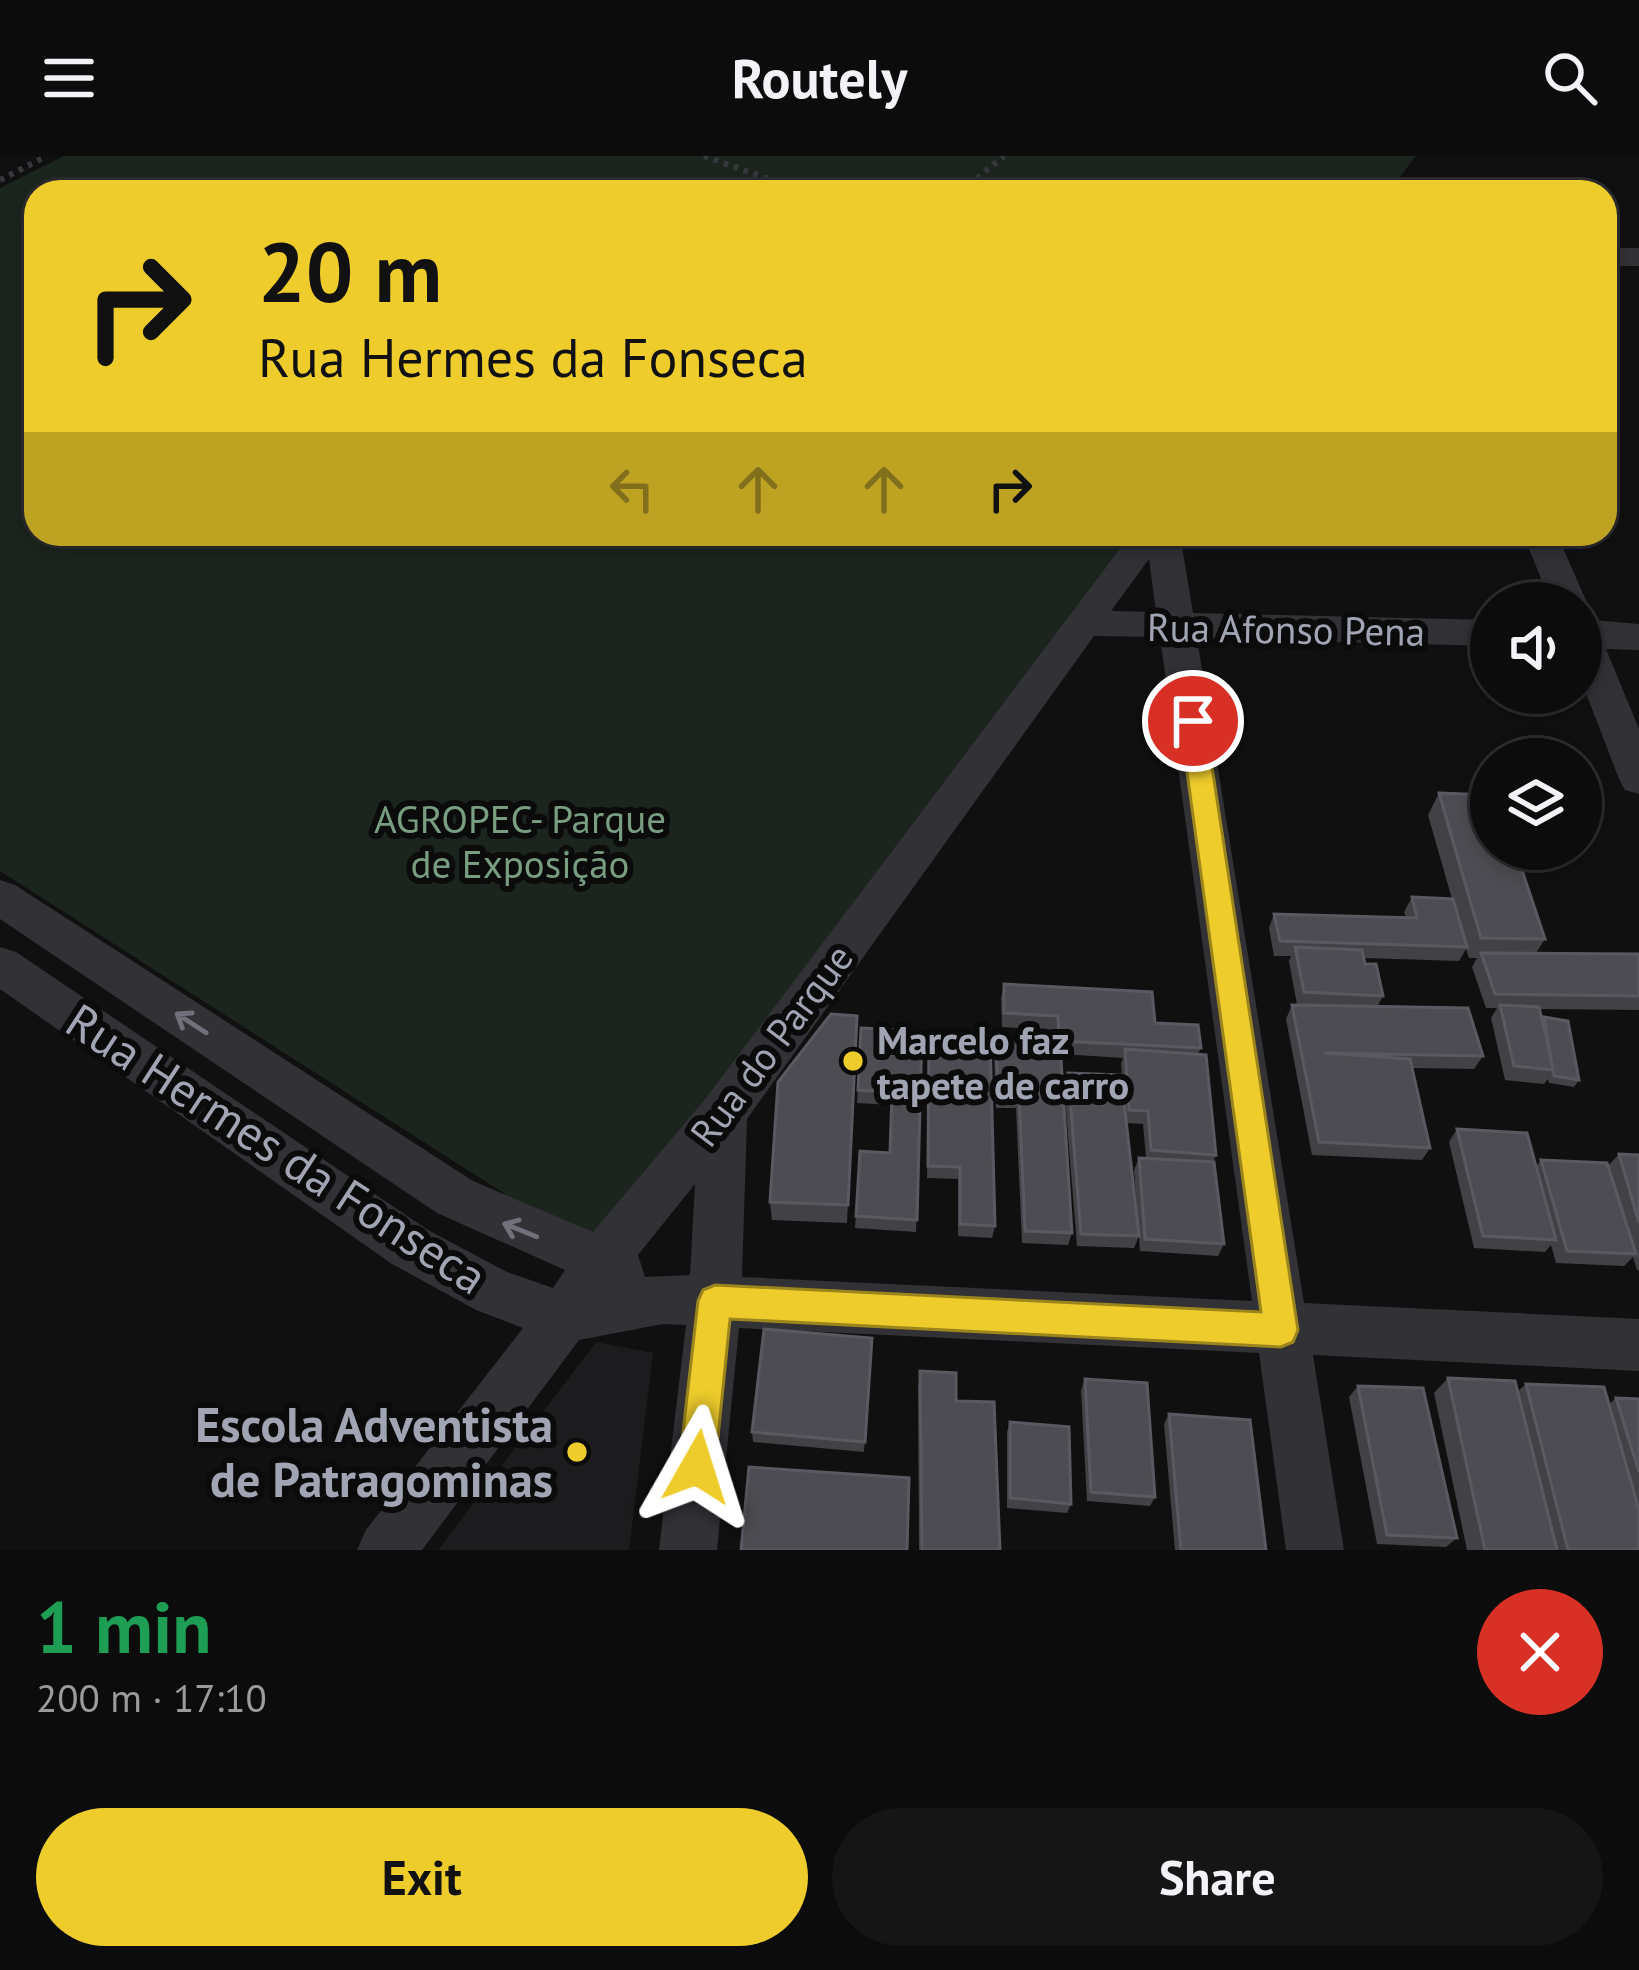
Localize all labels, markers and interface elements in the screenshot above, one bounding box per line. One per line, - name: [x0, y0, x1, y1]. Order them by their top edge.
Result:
- text: Routely: [732, 43, 907, 113]
- icon: menu: [36, 45, 102, 111]
- icon: search: [1537, 45, 1603, 111]
- text: 20 m: [258, 216, 442, 325]
- icon: right: [60, 228, 216, 384]
- text: Rua Hermes da Fonseca: [258, 322, 808, 392]
- icon: left: [599, 456, 665, 522]
- icon: ahead: [725, 456, 791, 522]
- icon: ahead: [851, 456, 917, 522]
- icon: right: [977, 456, 1043, 522]
- map controls: [1470, 582, 1602, 870]
- button: sound: [1470, 582, 1602, 714]
- street label: Rua Afonso Pena: [1147, 601, 1425, 657]
- pin: [1142, 670, 1244, 772]
- icon: arrive: [1160, 688, 1226, 754]
- button: layers: [1470, 738, 1602, 870]
- park label: AGROPEC- Parque de Exposição: [374, 793, 666, 889]
- street label: Rua do Parque: [678, 934, 864, 1156]
- street label: Rua Hermes da Fonseca: [55, 989, 499, 1307]
- one-way arrow: [174, 1010, 208, 1035]
- place label: Marcelo faz tapete de carro: [877, 1014, 1129, 1110]
- marker: Marcelo faz tapete de carro: [840, 1048, 866, 1074]
- one-way arrow: [503, 1218, 540, 1239]
- place label: Escola Adventista de Patragominas: [195, 1393, 553, 1510]
- position arrow: [634, 1404, 760, 1530]
- marker: Escola Adventista de Patragominas: [564, 1439, 590, 1465]
- text: 1 min: [36, 1580, 212, 1673]
- button: close: [1477, 1589, 1603, 1715]
- text: 200 m · 17:10: [36, 1672, 267, 1723]
- button: Exit: [36, 1808, 808, 1946]
- button: Share: [832, 1808, 1603, 1946]

